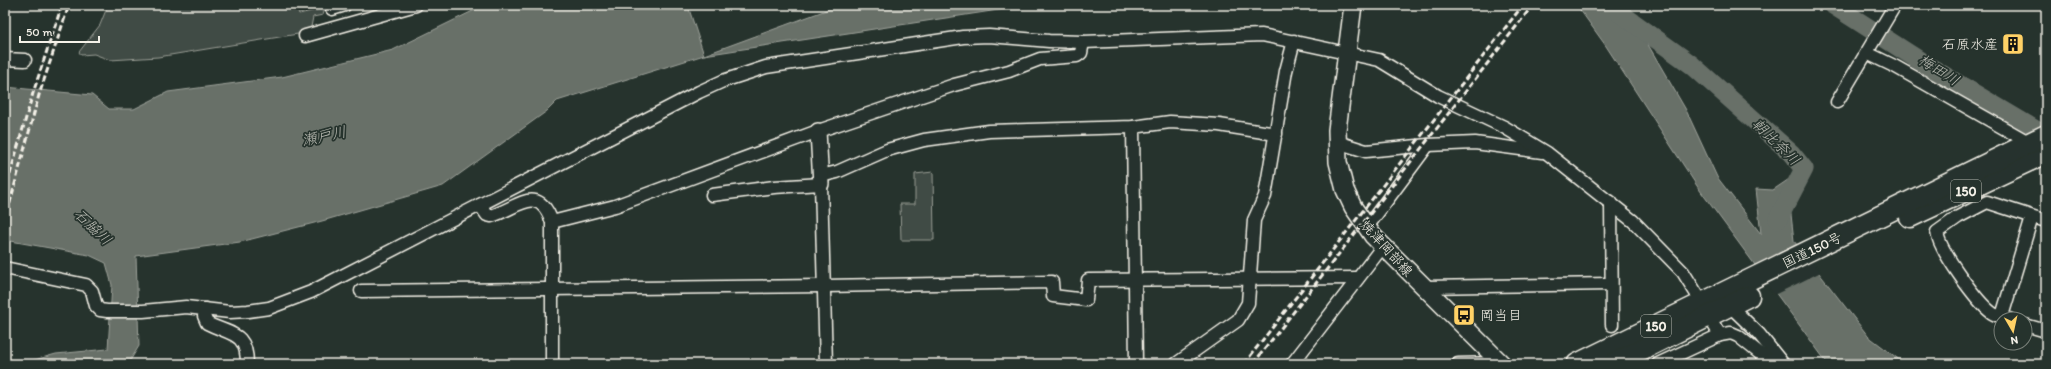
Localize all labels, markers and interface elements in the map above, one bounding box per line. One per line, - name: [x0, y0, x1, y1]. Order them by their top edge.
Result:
- scale bar: [20, 18, 99, 44]
- text: 50 m: [26, 25, 52, 39]
- building icon: 石原水産: [2000, 31, 2026, 57]
- place label: 石原水産: [1942, 36, 1998, 53]
- water label: 梅田川: [1915, 50, 1963, 90]
- water label: 朝比奈川: [1748, 115, 1804, 169]
- water label: 瀬戸川: [300, 123, 348, 149]
- road number: 150: [1951, 180, 1981, 202]
- water label: 石脇川: [71, 205, 115, 249]
- street label: 焼津岡部線: [1357, 217, 1416, 280]
- street label: 国道150号: [1780, 229, 1845, 272]
- bus stop icon: 岡当目: [1451, 302, 1477, 328]
- place label: 岡当目: [1480, 307, 1522, 324]
- north arrow: [1993, 311, 2033, 351]
- road number: 150: [1641, 315, 1671, 337]
- text: N: [2010, 333, 2019, 347]

